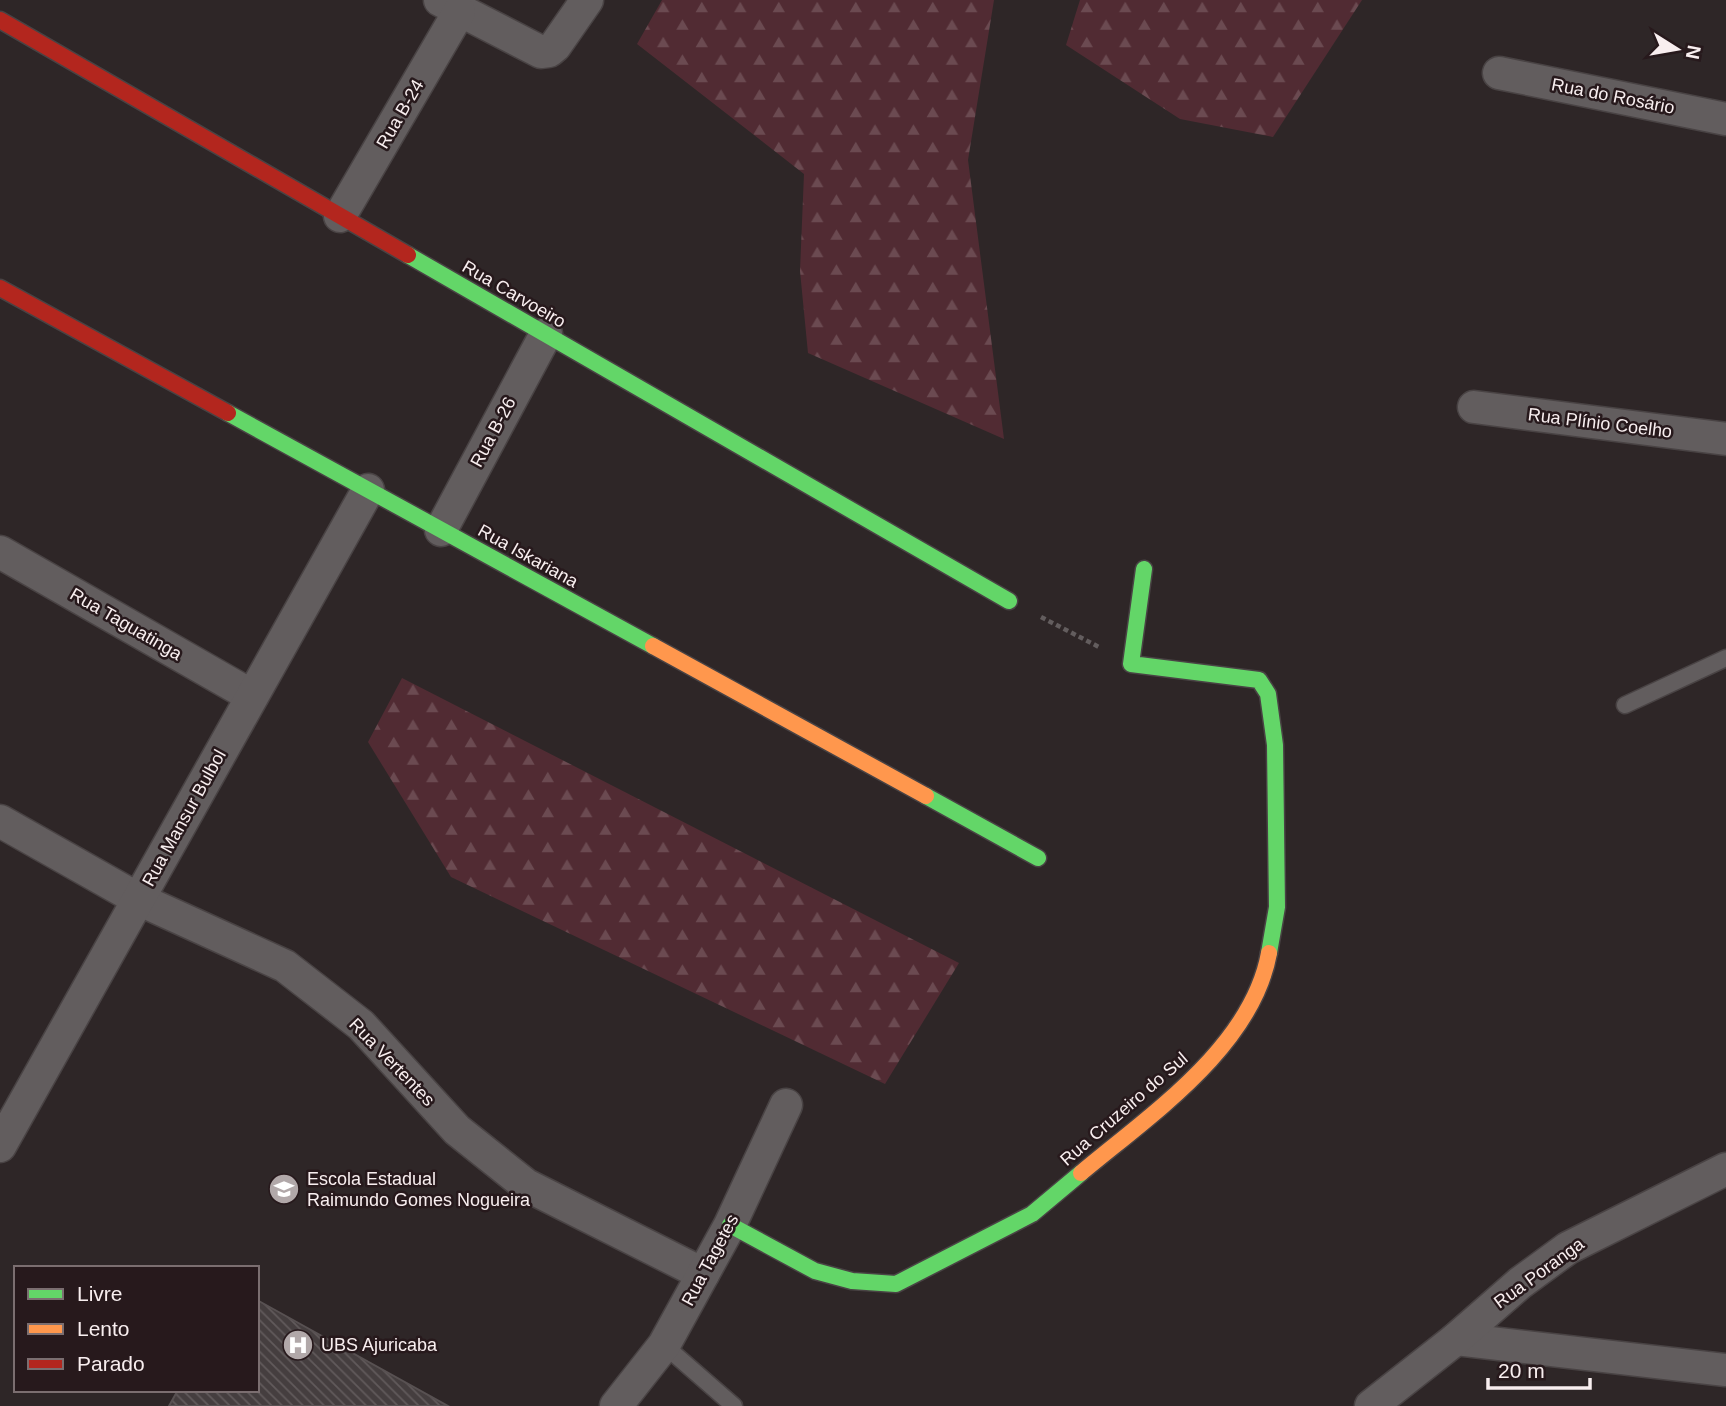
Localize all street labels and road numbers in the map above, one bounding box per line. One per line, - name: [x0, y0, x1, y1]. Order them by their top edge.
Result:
- street label: Rua do Rosário: [1550, 74, 1676, 118]
- street label: Rua B-24: [372, 76, 428, 152]
- street label: Rua Carvoeiro: [459, 256, 569, 332]
- street label: Rua B-26: [466, 394, 520, 470]
- street label: Rua Plínio Coelho: [1527, 404, 1673, 442]
- street label: Rua Iskariana: [475, 520, 582, 592]
- street label: Rua Taguatinga: [67, 584, 186, 665]
- street label: Rua Mansur Bulbol: [138, 746, 230, 890]
- street label: Rua Vertentes: [345, 1014, 439, 1110]
- street label: Rua Cruzeiro do Sul: [1056, 1048, 1192, 1170]
- street label: Rua Tagetes: [678, 1211, 742, 1309]
- street label: Rua Poranga: [1490, 1233, 1589, 1312]

